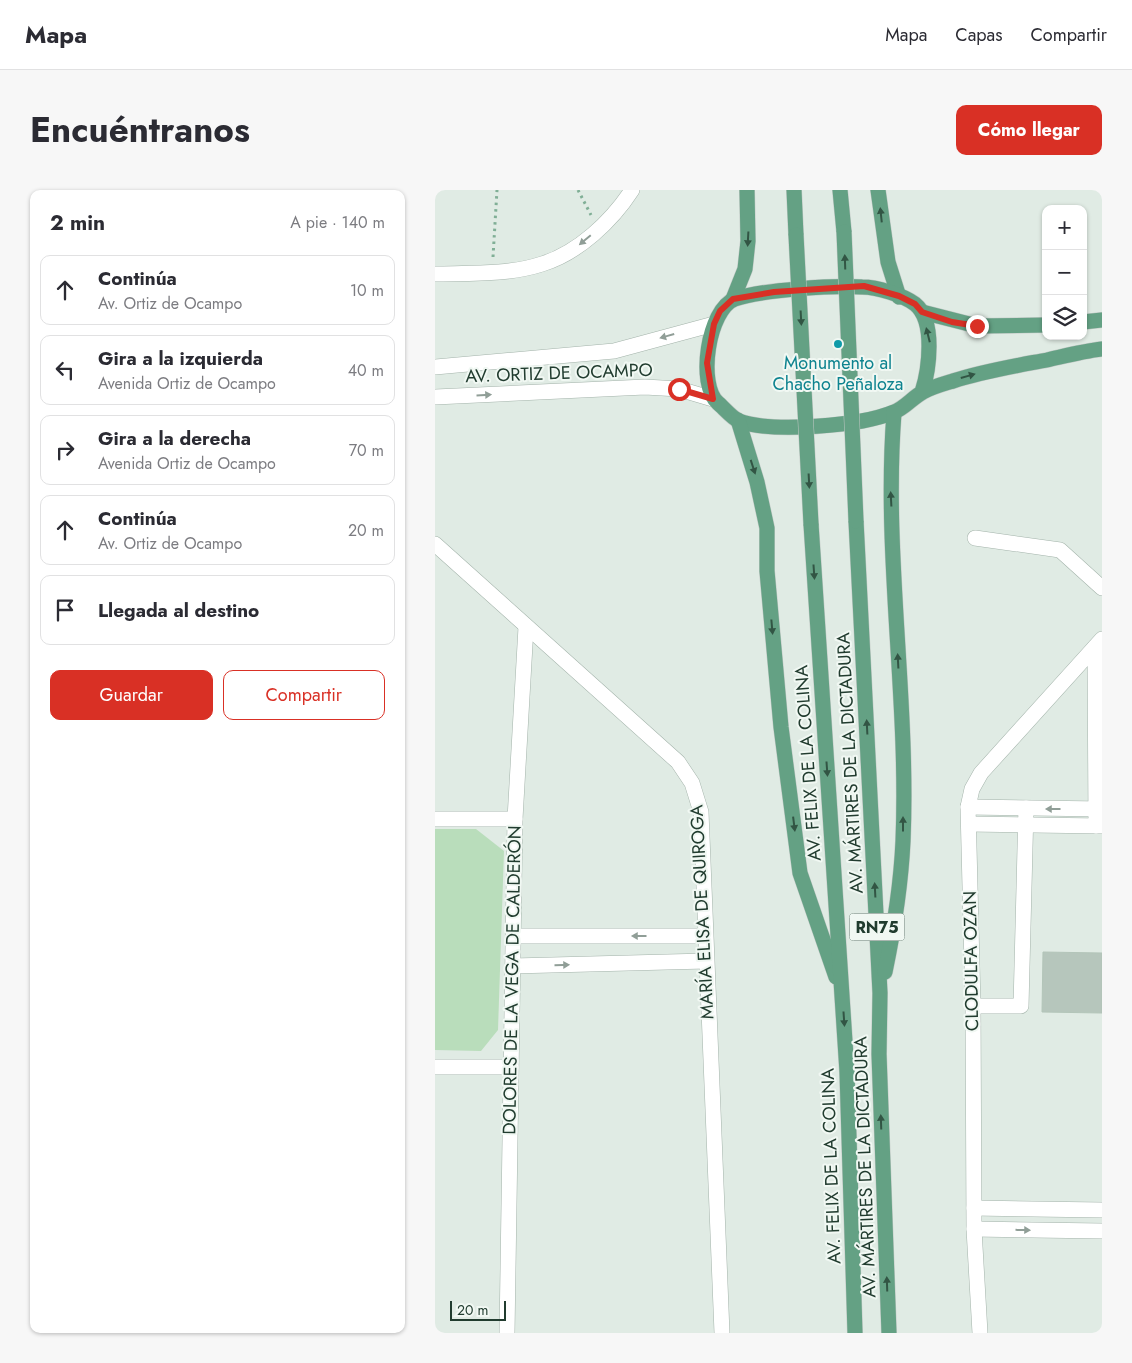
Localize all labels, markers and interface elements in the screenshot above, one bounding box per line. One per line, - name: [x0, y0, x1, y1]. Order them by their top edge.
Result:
- text: Mapa: [25, 17, 87, 52]
- text: Mapa: [885, 22, 927, 48]
- text: Capas: [955, 22, 1003, 48]
- text: Compartir: [1031, 22, 1107, 48]
- text: Encuéntranos: [30, 105, 250, 155]
- button: Cómo llegar: [956, 105, 1102, 155]
- map controls: [1042, 205, 1087, 340]
- button: +: [1042, 205, 1087, 250]
- one-way arrow: [877, 207, 885, 223]
- text: 2 min: [50, 208, 105, 238]
- text: A pie · 140 m: [290, 211, 385, 234]
- one-way arrow: [744, 231, 752, 247]
- one-way arrow: [579, 234, 591, 246]
- button: −: [1042, 250, 1087, 295]
- one-way arrow: [841, 254, 849, 270]
- text: Continúa: [98, 265, 177, 292]
- icon: ahead: [51, 276, 79, 304]
- text: 10 m: [350, 279, 384, 302]
- text: Av. Ortiz de Ocampo: [98, 292, 242, 315]
- button: layers: [1042, 295, 1087, 340]
- one-way arrow: [797, 311, 805, 327]
- route end: [966, 315, 989, 338]
- one-way arrow: [924, 327, 932, 342]
- one-way arrow: [659, 333, 674, 341]
- marker: Monumento al Chacho Peñaloza: [832, 338, 844, 350]
- text: Gira a la izquierda: [98, 345, 263, 372]
- place label: Monumento al Chacho Peñaloza: [772, 350, 904, 397]
- icon: left: [51, 356, 79, 384]
- street label: AV. ORTIZ DE OCAMPO: [465, 357, 653, 389]
- text: 40 m: [348, 359, 384, 382]
- text: Avenida Ortiz de Ocampo: [98, 372, 276, 395]
- one-way arrow: [961, 372, 976, 380]
- route start: [668, 378, 691, 401]
- one-way arrow: [476, 390, 492, 398]
- text: Gira a la derecha: [98, 425, 251, 452]
- icon: right: [51, 436, 79, 464]
- text: 70 m: [349, 439, 384, 462]
- text: Avenida Ortiz de Ocampo: [98, 452, 276, 475]
- one-way arrow: [749, 459, 757, 474]
- one-way arrow: [805, 473, 813, 489]
- one-way arrow: [887, 491, 895, 507]
- text: Continúa: [98, 505, 177, 532]
- icon: ahead: [51, 516, 79, 544]
- text: 20 m: [348, 519, 384, 542]
- text: Av. Ortiz de Ocampo: [98, 532, 242, 555]
- one-way arrow: [811, 565, 819, 581]
- icon: arrive: [51, 596, 79, 624]
- text: Llegada al destino: [98, 597, 259, 624]
- one-way arrow: [769, 620, 777, 636]
- street label: AV. MÁRTIRES DE LA DICTADURA: [830, 632, 870, 894]
- one-way arrow: [894, 653, 902, 669]
- street label: AV. FELIX DE LA COLINA: [788, 664, 828, 862]
- button: Guardar: [50, 670, 213, 720]
- button: Compartir: [223, 670, 385, 720]
- one-way arrow: [862, 719, 870, 735]
- one-way arrow: [824, 762, 832, 778]
- street label: MARÍA ELISA DE QUIROGA: [683, 804, 721, 1020]
- one-way arrow: [1045, 804, 1061, 812]
- one-way arrow: [899, 815, 907, 831]
- one-way arrow: [790, 816, 798, 832]
- street label: DOLORES DE LA VEGA DE CALDERÓN: [496, 825, 528, 1135]
- one-way arrow: [870, 881, 878, 897]
- street label: CLODULFA OZAN: [957, 891, 985, 1031]
- road number: RN75: [849, 914, 905, 940]
- one-way arrow: [631, 932, 647, 940]
- one-way arrow: [554, 961, 570, 969]
- one-way arrow: [840, 1011, 848, 1027]
- street label: AV. MÁRTIRES DE LA DICTADURA: [847, 1036, 883, 1298]
- street label: AV. FELIX DE LA COLINA: [815, 1067, 847, 1264]
- one-way arrow: [877, 1114, 885, 1130]
- one-way arrow: [1015, 1226, 1031, 1234]
- one-way arrow: [883, 1276, 891, 1292]
- scale bar: [450, 1298, 506, 1321]
- text: 20 m: [457, 1300, 489, 1320]

